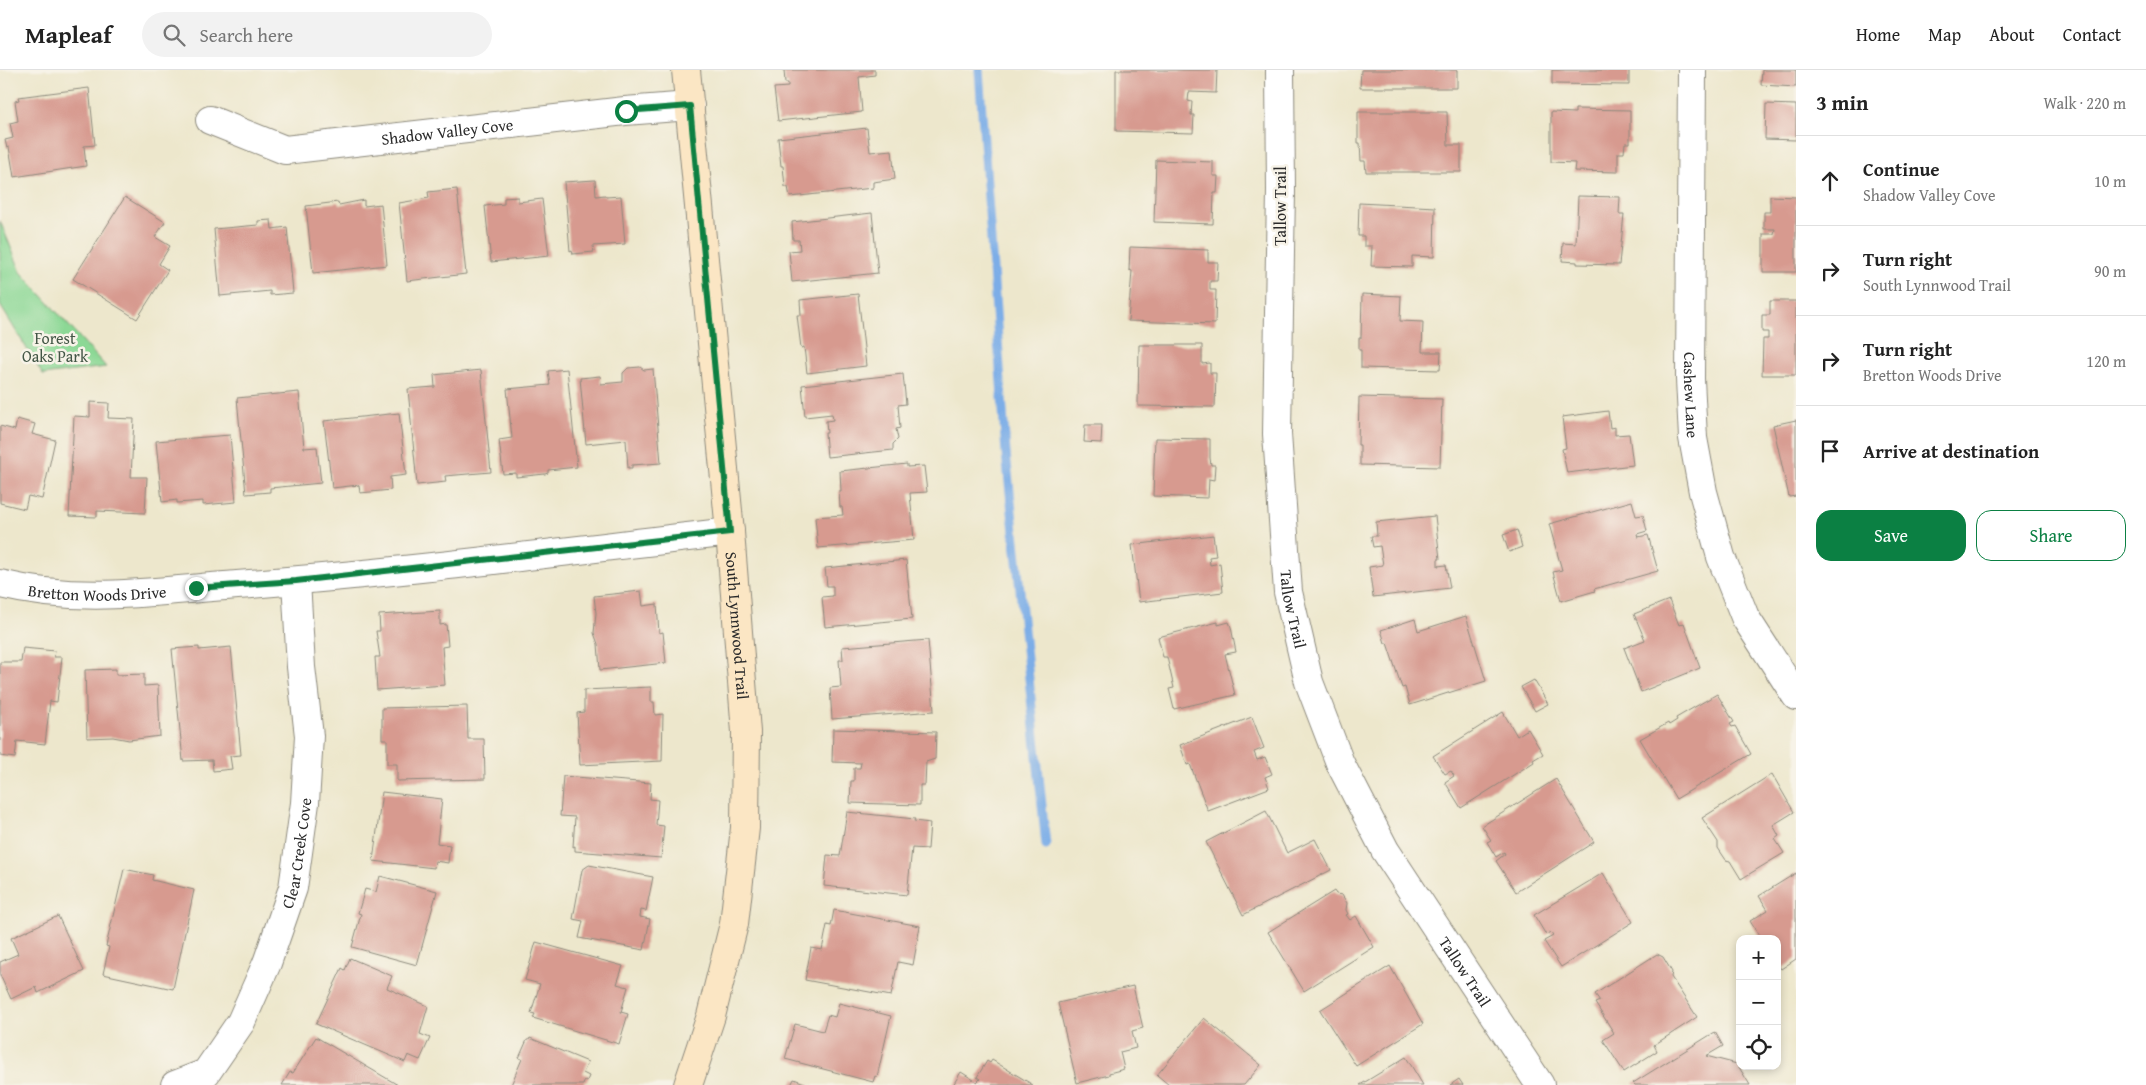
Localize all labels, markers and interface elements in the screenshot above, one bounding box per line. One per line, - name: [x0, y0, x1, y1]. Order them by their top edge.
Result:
- search box: [142, 12, 492, 57]
- text: Mapleaf: [25, 17, 112, 52]
- icon: search: [160, 21, 188, 49]
- text: Search here: [200, 21, 293, 49]
- text: Home: [1856, 21, 1900, 48]
- text: Map: [1928, 21, 1961, 48]
- text: About: [1989, 21, 2035, 48]
- text: Contact: [2063, 21, 2121, 48]
- text: 3 min: [1816, 87, 1868, 118]
- text: Walk · 220 m: [2043, 91, 2126, 115]
- route start: [615, 100, 638, 123]
- street label: Shadow Valley Cove: [380, 112, 514, 151]
- text: Continue: [1863, 155, 1940, 183]
- street label: Tallow Trail: [1268, 166, 1292, 246]
- icon: ahead: [1816, 167, 1844, 195]
- text: 10 m: [2094, 169, 2126, 193]
- text: Shadow Valley Cove: [1863, 183, 1995, 207]
- text: Turn right: [1863, 245, 1952, 273]
- icon: right: [1816, 257, 1844, 285]
- text: 90 m: [2094, 259, 2126, 283]
- text: South Lynnwood Trail: [1863, 273, 2011, 297]
- park label: Forest Oaks Park: [22, 326, 89, 368]
- text: Turn right: [1863, 335, 1952, 363]
- icon: right: [1816, 347, 1844, 375]
- text: 120 m: [2086, 349, 2126, 373]
- street label: Cashew Lane: [1678, 352, 1705, 438]
- text: Bretton Woods Drive: [1863, 363, 2002, 387]
- icon: arrive: [1816, 437, 1844, 465]
- text: Arrive at destination: [1863, 437, 2039, 465]
- button: Save: [1816, 510, 1966, 561]
- button: Share: [1976, 510, 2126, 561]
- street label: South Lynnwood Trail: [720, 551, 755, 701]
- street label: Tallow Trail: [1274, 569, 1313, 651]
- route end: [185, 577, 208, 600]
- street label: Bretton Woods Drive: [26, 578, 167, 607]
- street label: Clear Creek Cove: [275, 797, 317, 912]
- street label: Tallow Trail: [1433, 932, 1497, 1012]
- map controls: [1736, 935, 1781, 1070]
- button: +: [1736, 935, 1781, 980]
- button: −: [1736, 980, 1781, 1025]
- button: locate: [1736, 1025, 1781, 1070]

